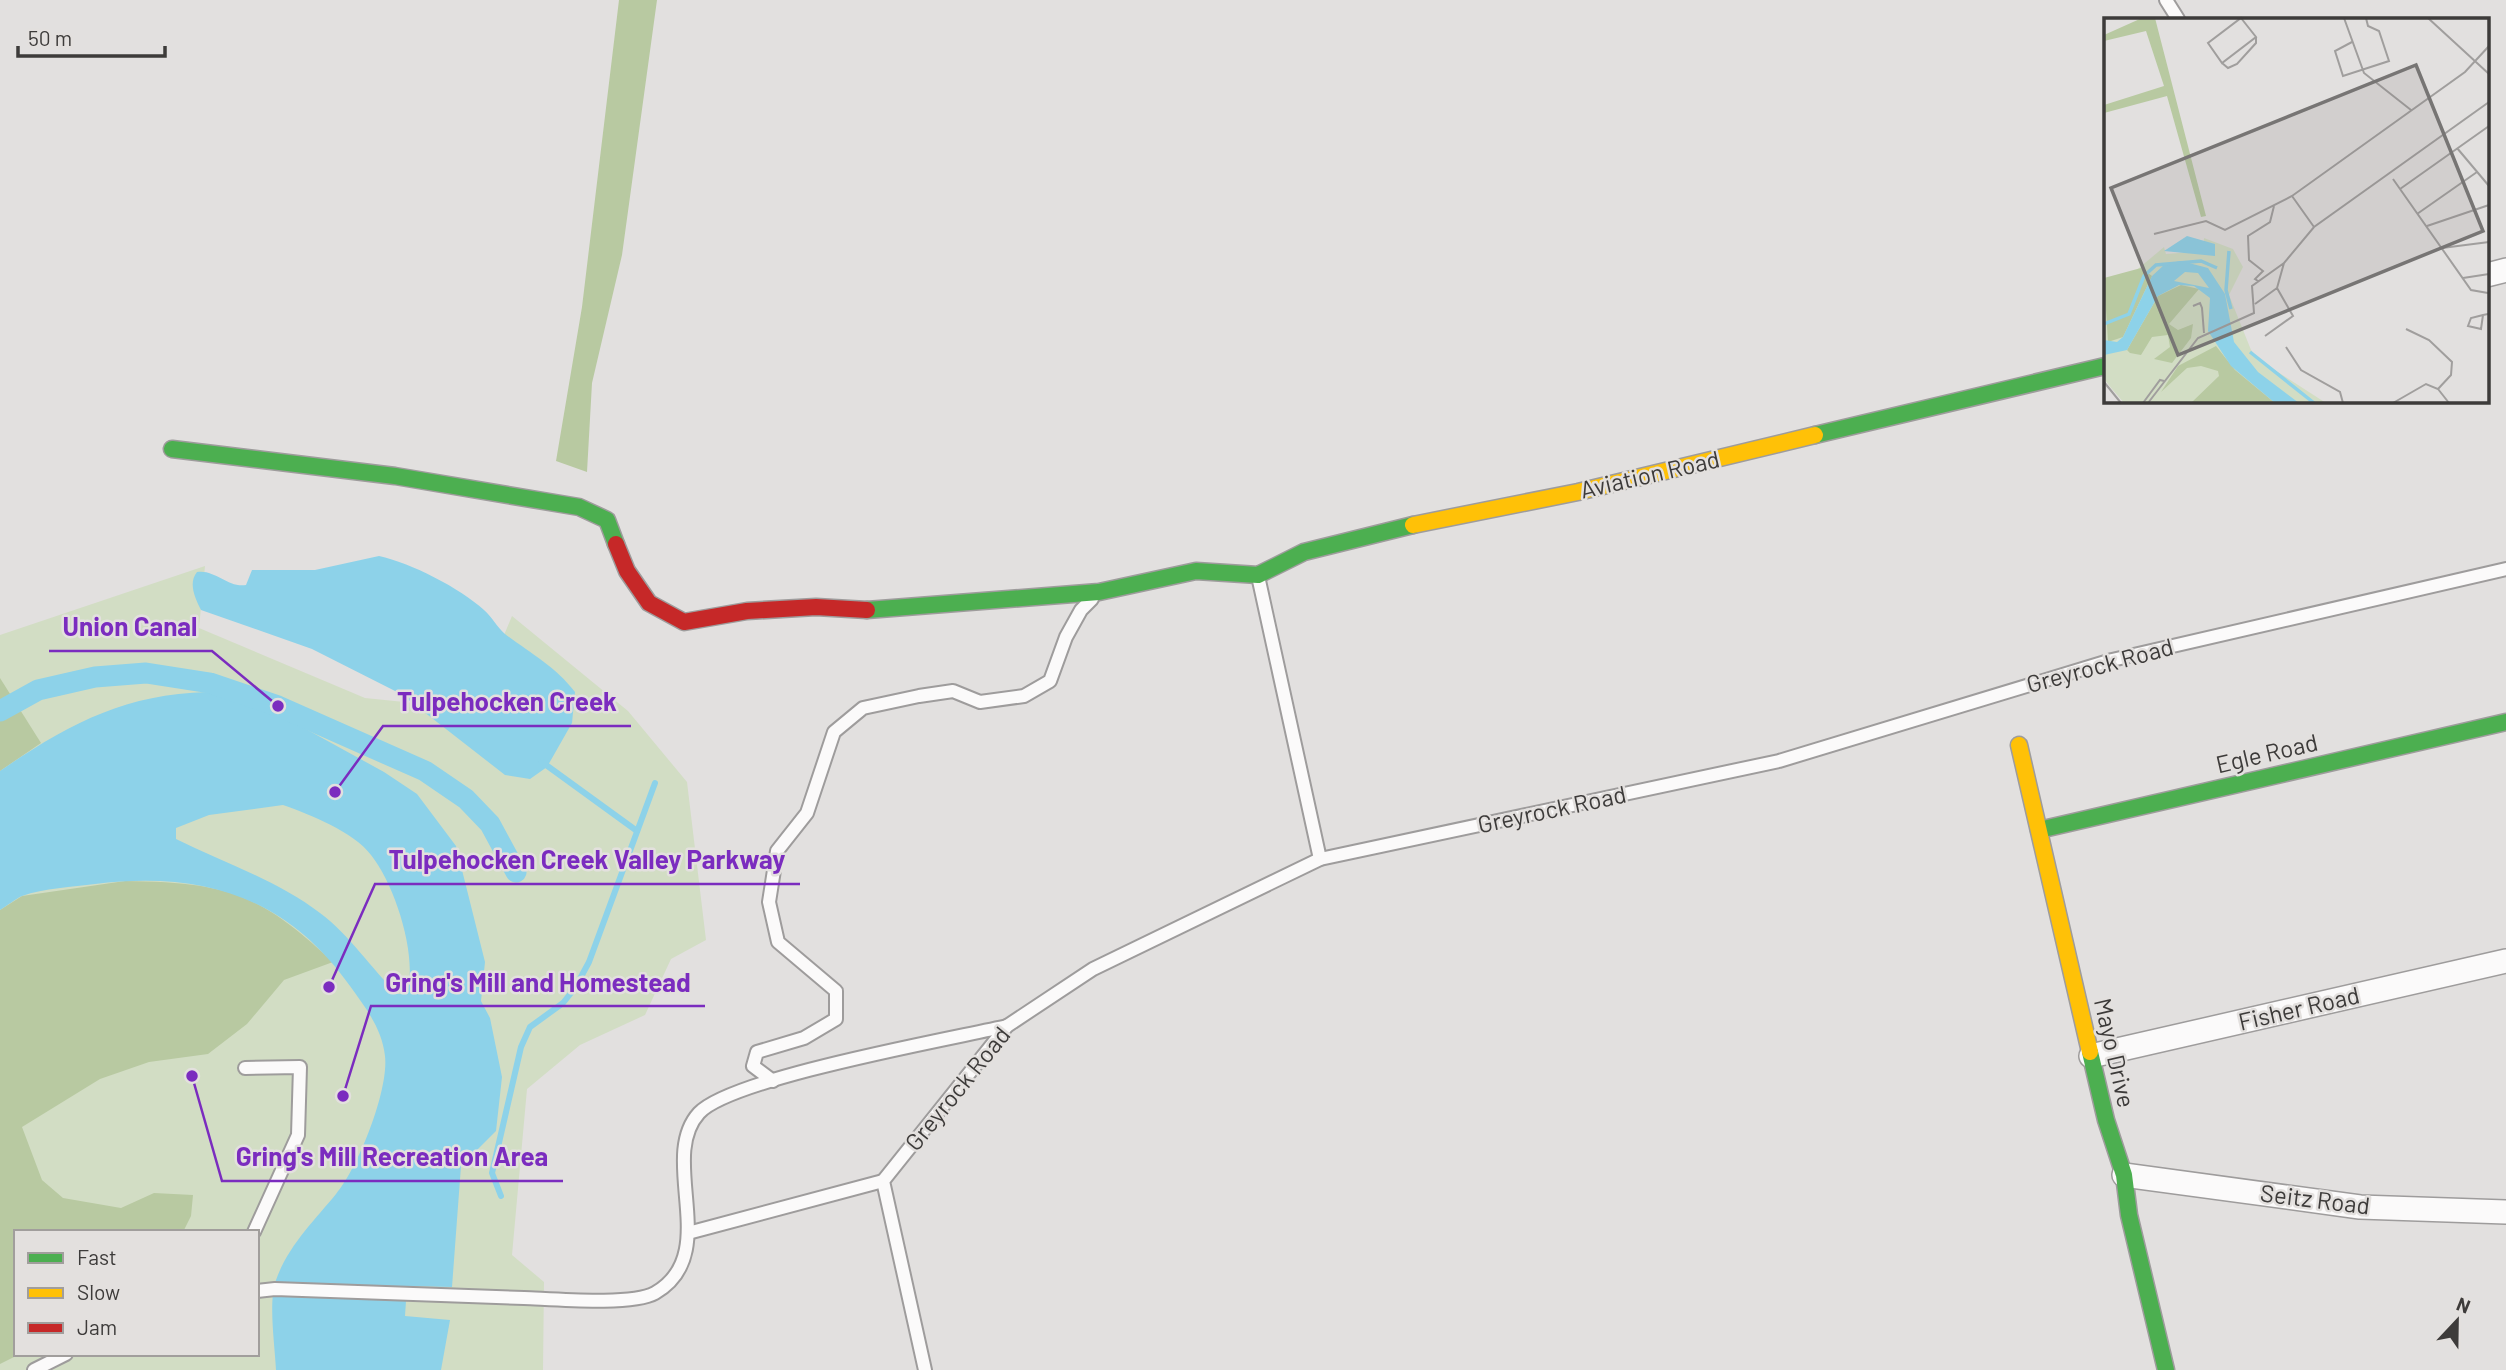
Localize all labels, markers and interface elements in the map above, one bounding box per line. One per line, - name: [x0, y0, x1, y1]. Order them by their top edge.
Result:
- scale bar: [18, 14, 164, 58]
- inset map: [2104, 18, 2488, 402]
- text: 50 m: [28, 25, 72, 50]
- street label: Aviation Road: [1577, 443, 1722, 504]
- callout: Union Canal: [49, 604, 212, 651]
- text: Union Canal: [63, 610, 197, 641]
- street label: Greyrock Road: [2023, 631, 2176, 698]
- callout: Tulpehocken Creek: [383, 679, 631, 726]
- text: Tulpehocken Creek: [397, 685, 617, 716]
- street label: Egle Road: [2213, 727, 2320, 778]
- street label: Greyrock Road: [1475, 779, 1629, 838]
- callout: Tulpehocken Creek Valley Parkway: [375, 837, 800, 884]
- text: Tulpehocken Creek Valley Parkway: [389, 843, 785, 874]
- callout: Gring's Mill and Homestead: [371, 959, 705, 1006]
- text: Gring's Mill and Homestead: [385, 966, 691, 997]
- street label: Fisher Road: [2235, 980, 2362, 1036]
- street label: Mayo Drive: [2089, 995, 2142, 1110]
- street label: Greyrock Road: [898, 1020, 1016, 1156]
- callout: Gring's Mill Recreation Area: [222, 1134, 563, 1181]
- text: Gring's Mill Recreation Area: [236, 1140, 548, 1171]
- street label: Seitz Road: [2259, 1177, 2372, 1220]
- legend: [14, 1230, 259, 1356]
- text: Fast: [77, 1244, 117, 1269]
- text: Slow: [77, 1279, 120, 1304]
- north arrow: [2422, 1286, 2492, 1356]
- text: N: [2453, 1292, 2474, 1318]
- text: Jam: [77, 1314, 117, 1339]

